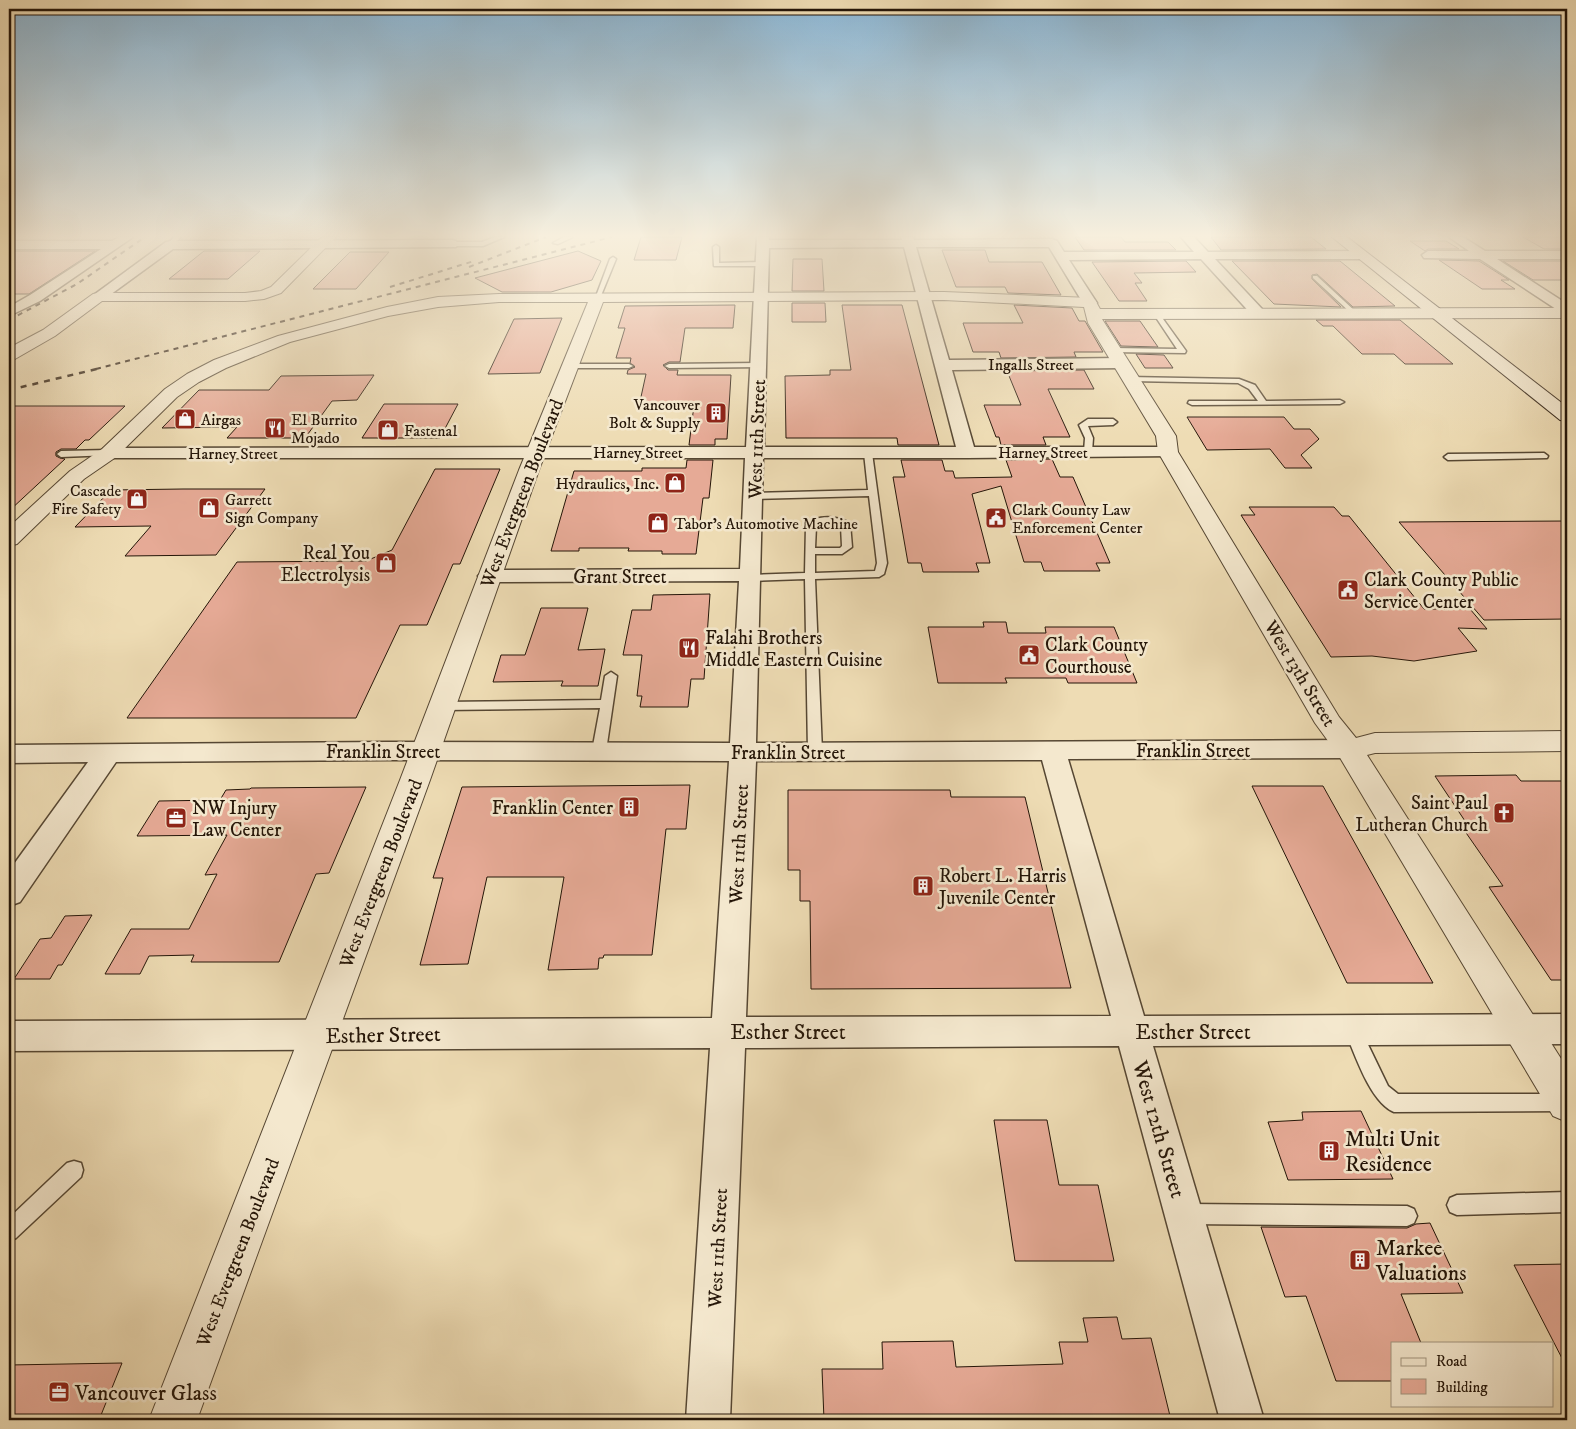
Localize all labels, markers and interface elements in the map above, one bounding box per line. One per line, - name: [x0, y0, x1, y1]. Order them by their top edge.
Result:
- street label: Ingalls Street: [988, 355, 1074, 375]
- street label: West 11th Street: [744, 379, 771, 500]
- place label: Vancouver Bolt & Supply: [609, 395, 700, 433]
- street label: West Evergreen Boulevard: [475, 396, 569, 592]
- building icon: Vancouver Bolt & Supply: [704, 401, 728, 425]
- shop icon: Airgas: [173, 407, 197, 431]
- place label: Airgas: [201, 410, 241, 430]
- place label: El Burrito Mojado: [291, 410, 358, 448]
- restaurant icon: El Burrito Mojado: [263, 416, 287, 440]
- shop icon: Fastenal: [376, 418, 400, 442]
- place label: Fastenal: [404, 421, 457, 441]
- street label: Harney Street: [593, 443, 683, 463]
- street label: Harney Street: [998, 443, 1088, 463]
- street label: Harney Street: [188, 444, 278, 464]
- shop icon: Hydraulics, Inc.: [663, 471, 687, 495]
- place label: Hydraulics, Inc.: [555, 474, 659, 494]
- place label: Cascade Fire Safety: [51, 481, 121, 519]
- shop icon: Cascade Fire Safety: [125, 487, 149, 511]
- place label: Garrett Sign Company: [225, 490, 319, 528]
- shop icon: Garrett Sign Company: [197, 496, 221, 520]
- place label: Clark County Law Enforcement Center: [1012, 500, 1143, 538]
- public building icon: Clark County Law Enforcement Center: [984, 506, 1008, 530]
- shop icon: Tabor's Automotive Machine: [646, 511, 670, 535]
- place label: Tabor's Automotive Machine: [674, 514, 858, 534]
- place label: Real You Electrolysis: [280, 542, 370, 587]
- shop icon: Real You Electrolysis: [374, 551, 398, 575]
- street label: Grant Street: [573, 566, 667, 589]
- place label: Clark County Public Service Center: [1364, 569, 1519, 614]
- public building icon: Clark County Public Service Center: [1336, 578, 1360, 602]
- street label: West 13th Street: [1258, 616, 1340, 731]
- place label: Falahi Brothers Middle Eastern Cuisine: [705, 627, 883, 672]
- place label: Clark County Courthouse: [1045, 634, 1149, 679]
- restaurant icon: Falahi Brothers Middle Eastern Cuisine: [677, 636, 701, 660]
- public building icon: Clark County Courthouse: [1017, 643, 1041, 667]
- street label: Franklin Street: [1136, 740, 1250, 763]
- street label: Franklin Street: [326, 741, 440, 764]
- street label: Franklin Street: [731, 742, 845, 765]
- street label: West Evergreen Boulevard: [334, 776, 428, 972]
- street label: West 11th Street: [725, 784, 754, 906]
- place label: Saint Paul Lutheran Church: [1355, 792, 1488, 837]
- building icon: Franklin Center: [617, 795, 641, 819]
- place label: NW Injury Law Center: [192, 797, 281, 842]
- place label: Franklin Center: [492, 797, 613, 820]
- church icon: Saint Paul Lutheran Church: [1492, 801, 1516, 825]
- office icon: NW Injury Law Center: [164, 806, 188, 830]
- place label: Robert L. Harris Juvenile Center: [937, 865, 1066, 910]
- building icon: Robert L. Harris Juvenile Center: [911, 874, 935, 898]
- street label: Esther Street: [730, 1019, 846, 1046]
- street label: Esther Street: [1135, 1019, 1251, 1046]
- street label: Esther Street: [325, 1021, 441, 1050]
- street label: West 12th Street: [1126, 1057, 1191, 1201]
- place label: Multi Unit Residence: [1345, 1126, 1440, 1178]
- building icon: Multi Unit Residence: [1317, 1139, 1341, 1163]
- street label: West Evergreen Boulevard: [191, 1155, 285, 1351]
- street label: West 11th Street: [704, 1188, 733, 1310]
- place label: Markee Valuations: [1375, 1235, 1467, 1287]
- building icon: Markee Valuations: [1348, 1248, 1372, 1272]
- legend: [1391, 1342, 1554, 1406]
- text: Road: [1436, 1352, 1468, 1371]
- text: Building: [1436, 1378, 1488, 1397]
- office icon: Vancouver Glass: [47, 1380, 71, 1404]
- place label: Vancouver Glass: [74, 1380, 217, 1407]

